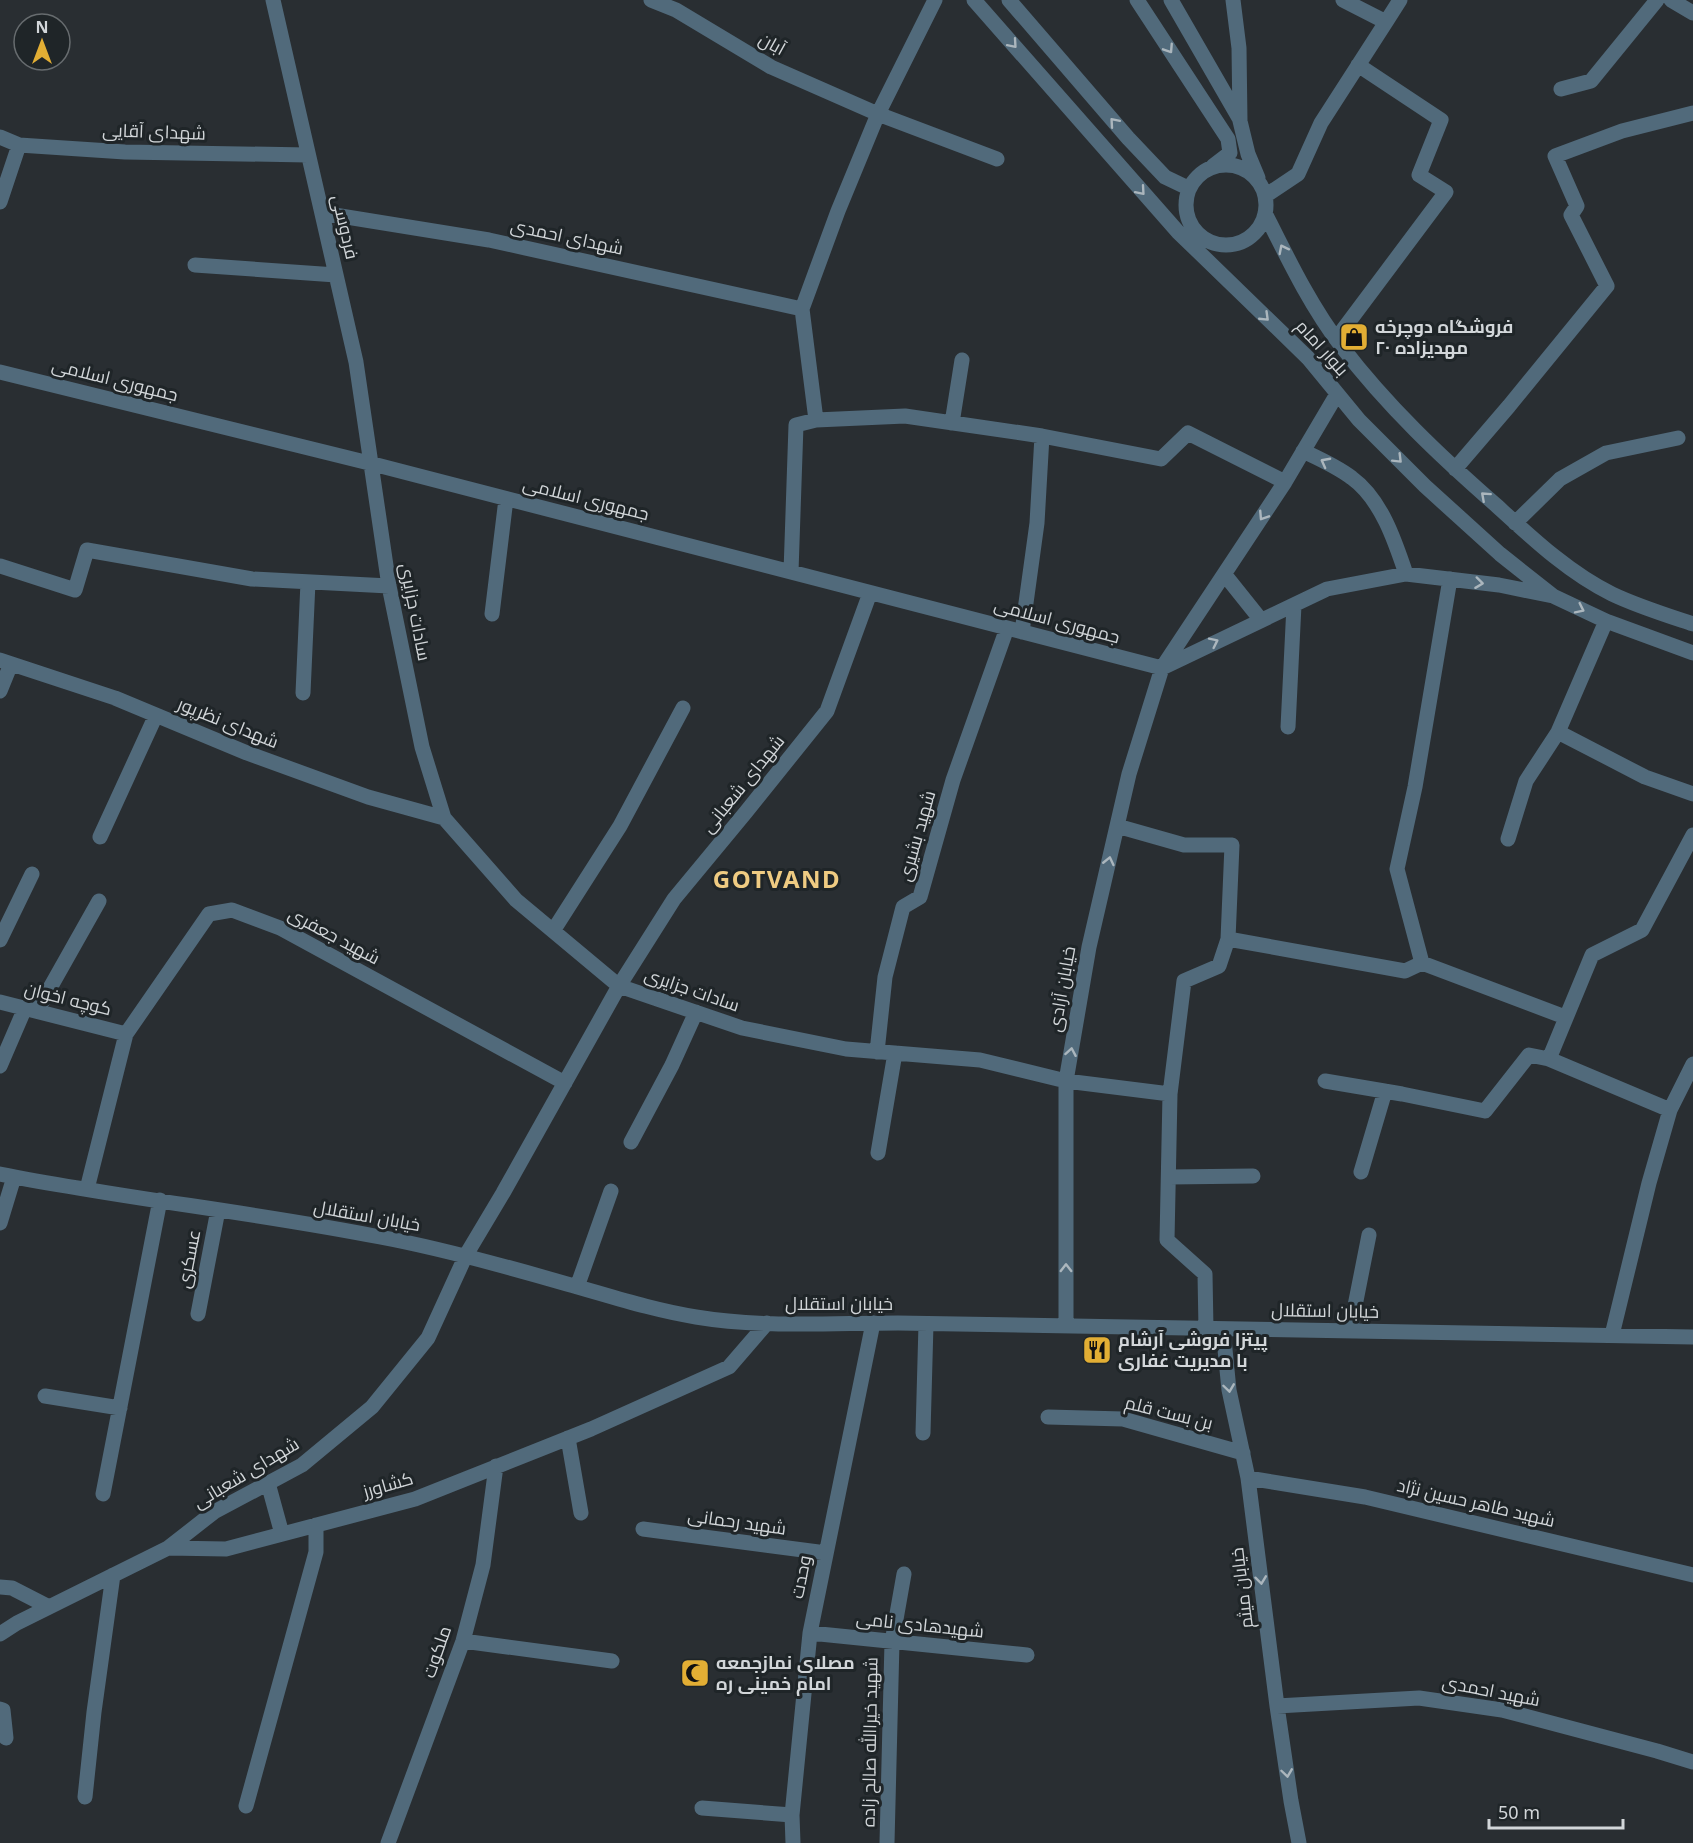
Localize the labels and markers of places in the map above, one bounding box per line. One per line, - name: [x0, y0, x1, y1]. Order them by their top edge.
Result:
- place label: فروشگاه دوچرخه ۲۰ مهدیزاده: [1375, 314, 1513, 359]
- shop icon: فروشگاه دوچرخه ۲۰ مهدیزاده: [1338, 321, 1370, 353]
- place label: پیتزا فروشی آرشام با مدیریت غفاری: [1118, 1327, 1268, 1372]
- restaurant icon: پیتزا فروشی آرشام با مدیریت غفاری: [1081, 1334, 1113, 1366]
- place label: مصلای نمازجمعه امام خمینی ره: [716, 1650, 855, 1696]
- mosque icon: مصلای نمازجمعه امام خمینی ره: [679, 1657, 711, 1689]

